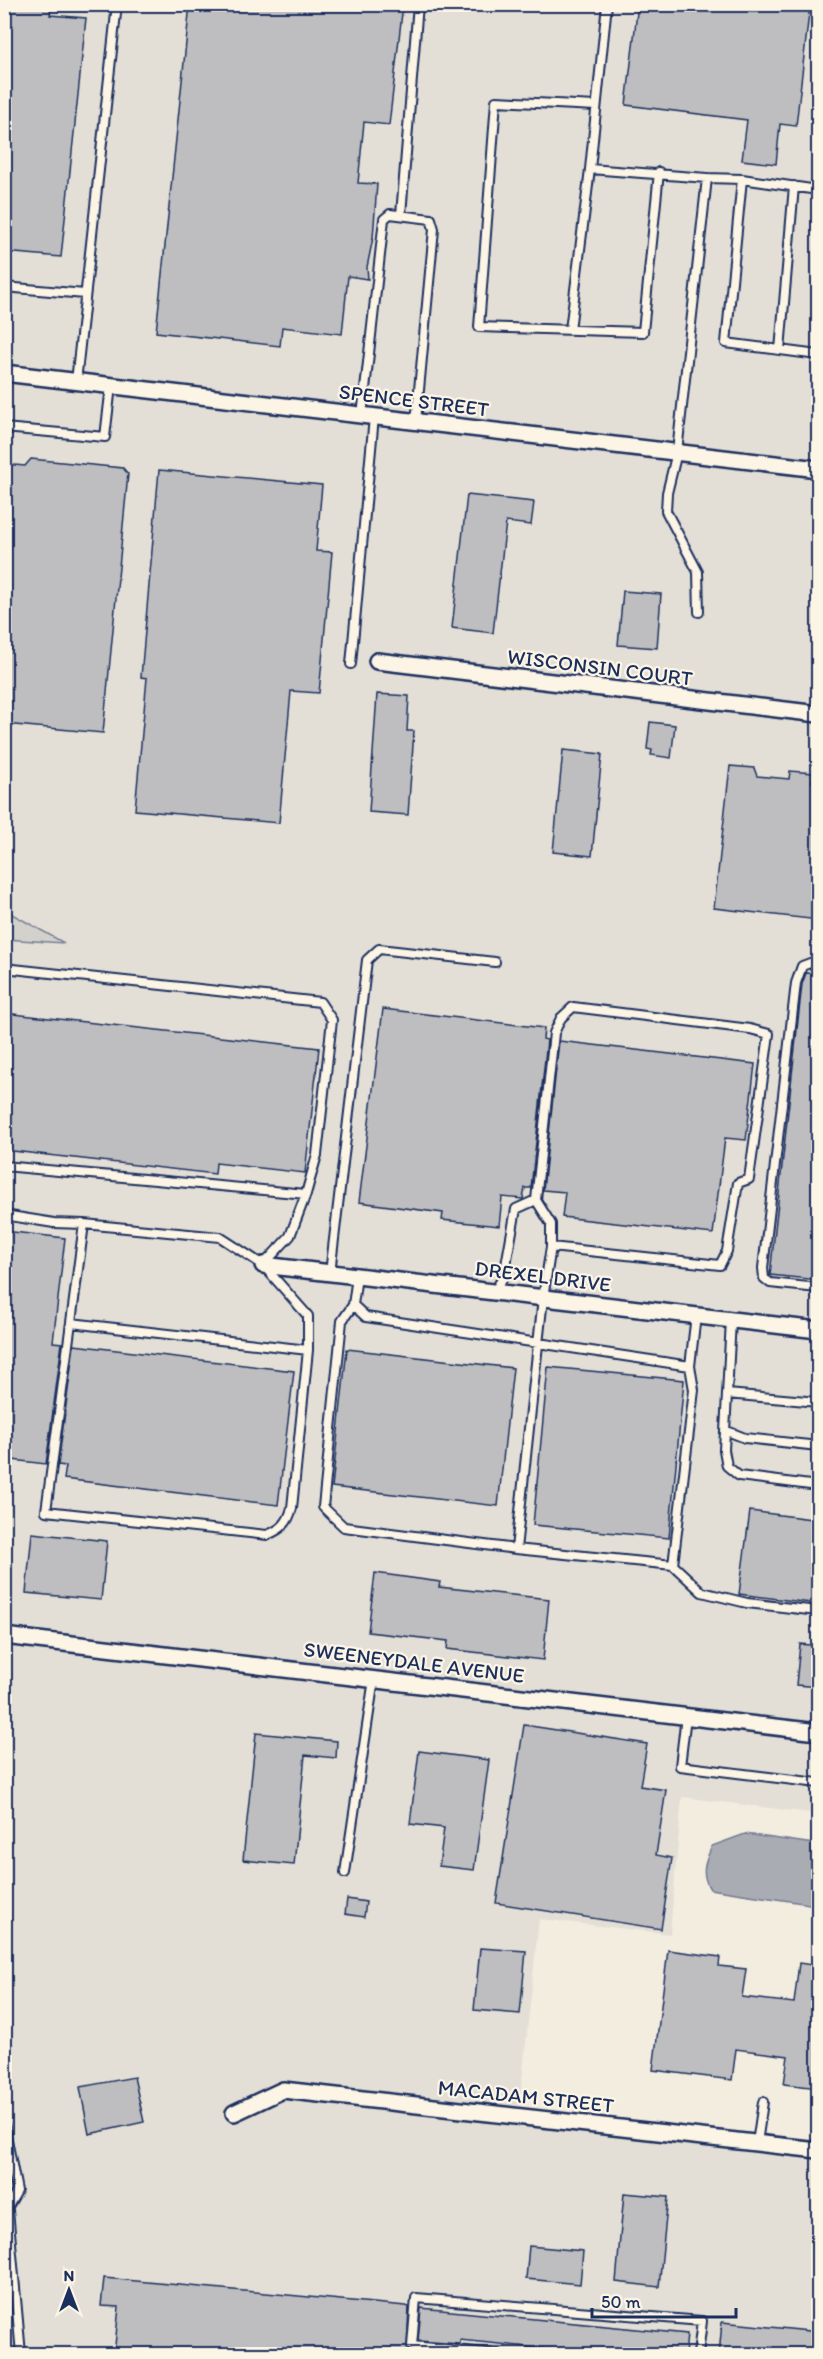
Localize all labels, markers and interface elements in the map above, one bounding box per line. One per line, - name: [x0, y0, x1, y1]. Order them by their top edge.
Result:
- street label: SPENCE STREET: [338, 378, 491, 422]
- street label: WISCONSIN COURT: [506, 643, 694, 691]
- street label: DREXEL DRIVE: [473, 1255, 613, 1297]
- street label: SWEENEYDALE AVENUE: [302, 1636, 526, 1688]
- street label: MACADAM STREET: [437, 2074, 615, 2118]
- north arrow: [39, 2260, 99, 2320]
- text: N: [64, 2266, 74, 2285]
- scale bar: [592, 2281, 736, 2319]
- text: 50 m: [601, 2291, 641, 2313]

